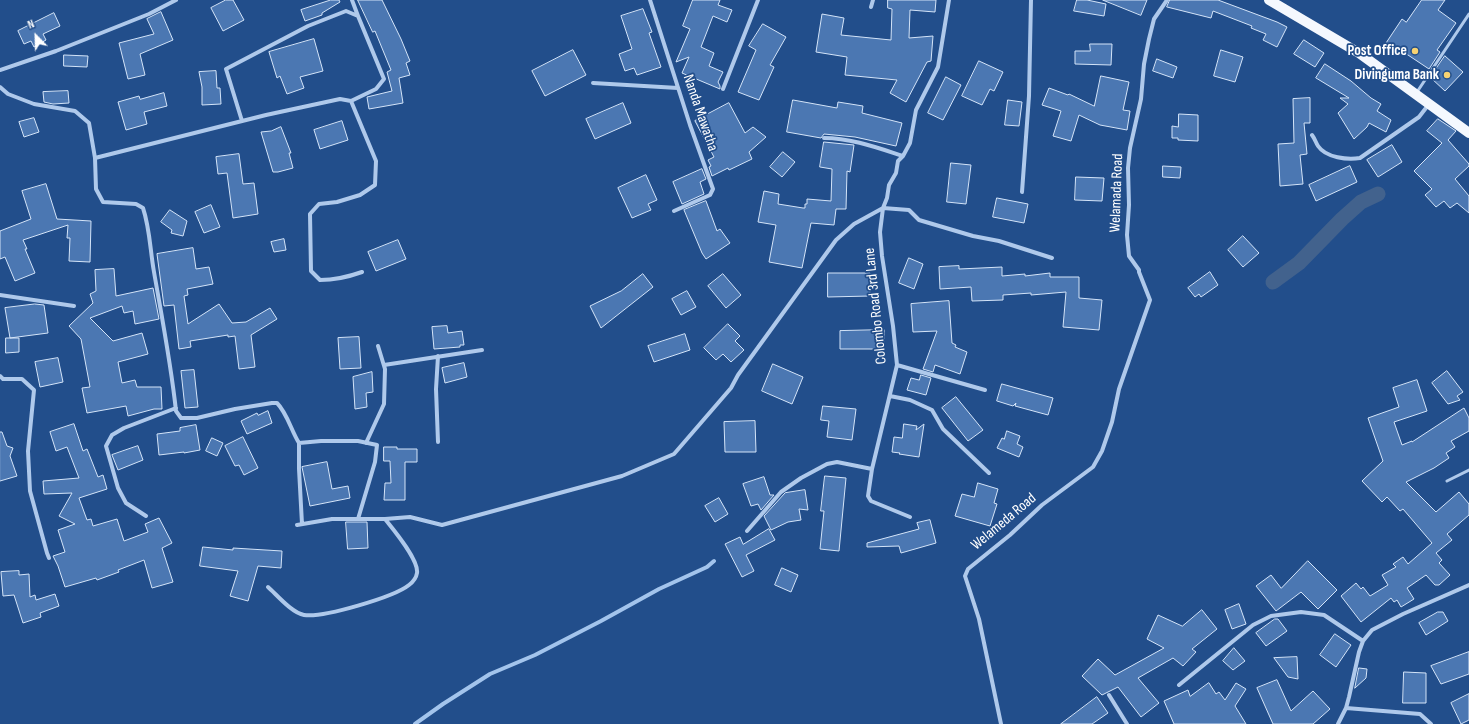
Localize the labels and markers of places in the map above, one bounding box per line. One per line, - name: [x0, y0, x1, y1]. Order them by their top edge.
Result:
- place label: Post Office: [1348, 42, 1407, 60]
- marker: Post Office: [1410, 46, 1420, 56]
- place label: Divinguma Bank: [1355, 66, 1439, 84]
- marker: Divinguma Bank: [1442, 70, 1452, 80]

